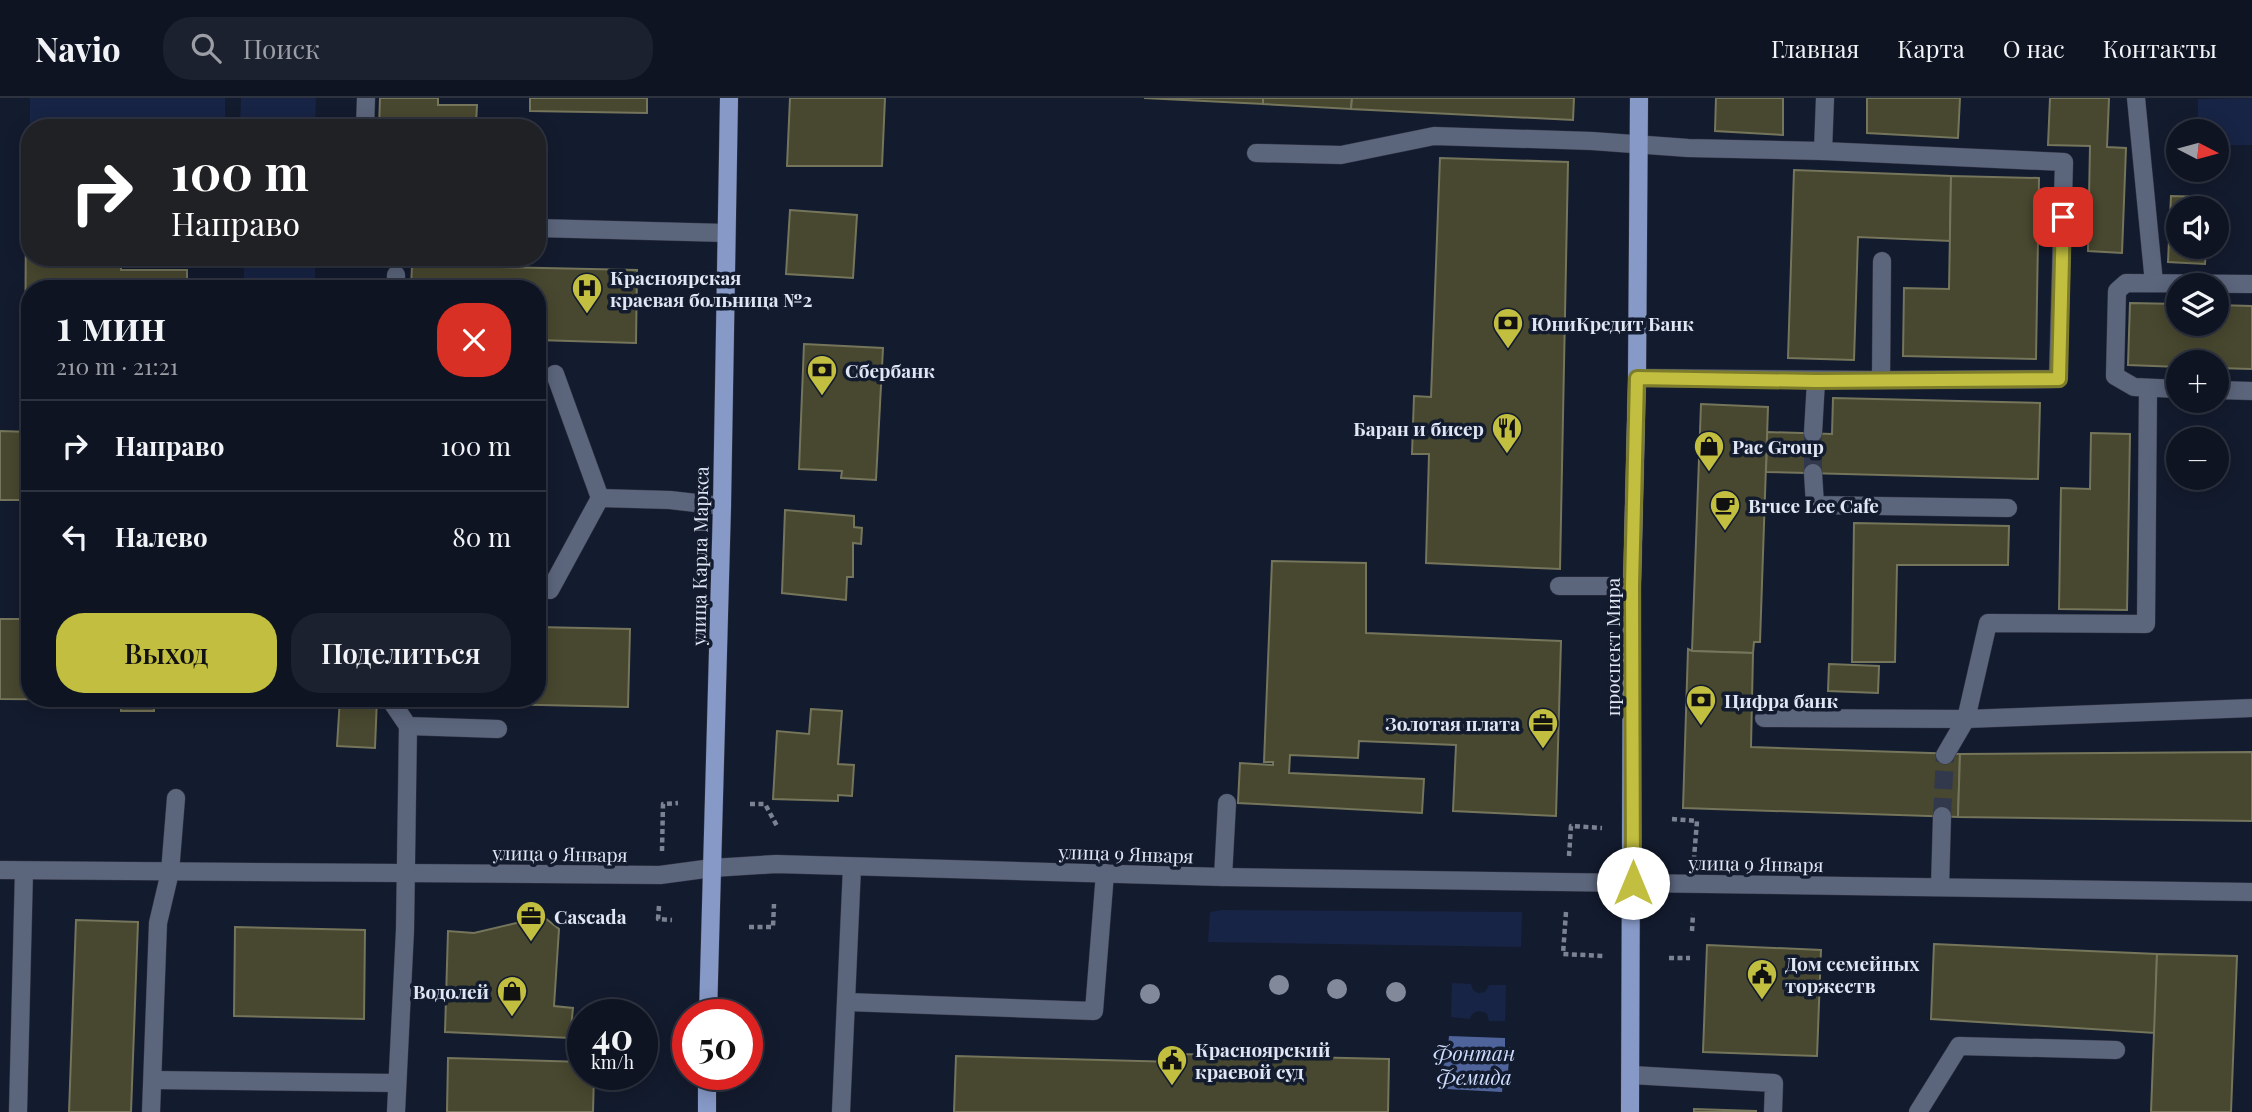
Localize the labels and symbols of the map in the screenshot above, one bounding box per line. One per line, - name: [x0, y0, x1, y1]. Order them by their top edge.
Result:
- north arrow: [2166, 119, 2230, 182]
- pin: [2033, 187, 2093, 247]
- place label: Красноярская краевая больница №2: [610, 264, 813, 312]
- hospital icon: Красноярская краевая больница №2: [570, 271, 604, 315]
- bank icon: ЮниКредит Банк: [1491, 306, 1525, 350]
- place label: ЮниКредит Банк: [1531, 310, 1694, 336]
- bank icon: Сбербанк: [805, 353, 839, 397]
- place label: Сбербанк: [845, 357, 935, 383]
- restaurant icon: Баран и бисер: [1490, 411, 1524, 455]
- place label: Баран и бисер: [1353, 415, 1484, 441]
- shop icon: Pac Group: [1692, 429, 1726, 473]
- place label: Pac Group: [1732, 433, 1824, 459]
- street label: улица Карла Маркса: [684, 466, 714, 647]
- cafe icon: Bruce Lee Cafe: [1708, 488, 1742, 532]
- place label: Bruce Lee Cafe: [1748, 492, 1879, 518]
- street label: проспект Мира: [1599, 577, 1625, 716]
- bank icon: Цифра банк: [1684, 683, 1718, 727]
- place label: Цифра банк: [1724, 687, 1838, 713]
- office icon: Золотая плата: [1526, 706, 1560, 750]
- place label: Золотая плата: [1385, 710, 1520, 736]
- street label: улица 9 Января: [1057, 838, 1194, 868]
- street label: улица 9 Января: [491, 839, 628, 867]
- position arrow: [1596, 846, 1670, 920]
- street label: улица 9 Января: [1687, 849, 1824, 877]
- office icon: Cascada: [514, 899, 548, 943]
- place label: Cascada: [554, 903, 627, 929]
- place label: Дом семейных торжеств: [1785, 950, 1920, 998]
- public building icon: Дом семейных торжеств: [1745, 957, 1779, 1001]
- shop icon: Водолей: [495, 974, 529, 1018]
- place label: Водолей: [413, 978, 489, 1004]
- speed limit sign: 50: [672, 999, 763, 1090]
- place label: Красноярский краевой суд: [1195, 1036, 1330, 1084]
- water label: Фонтан Фемида: [1433, 1038, 1515, 1090]
- public building icon: Красноярский краевой суд: [1155, 1043, 1189, 1087]

